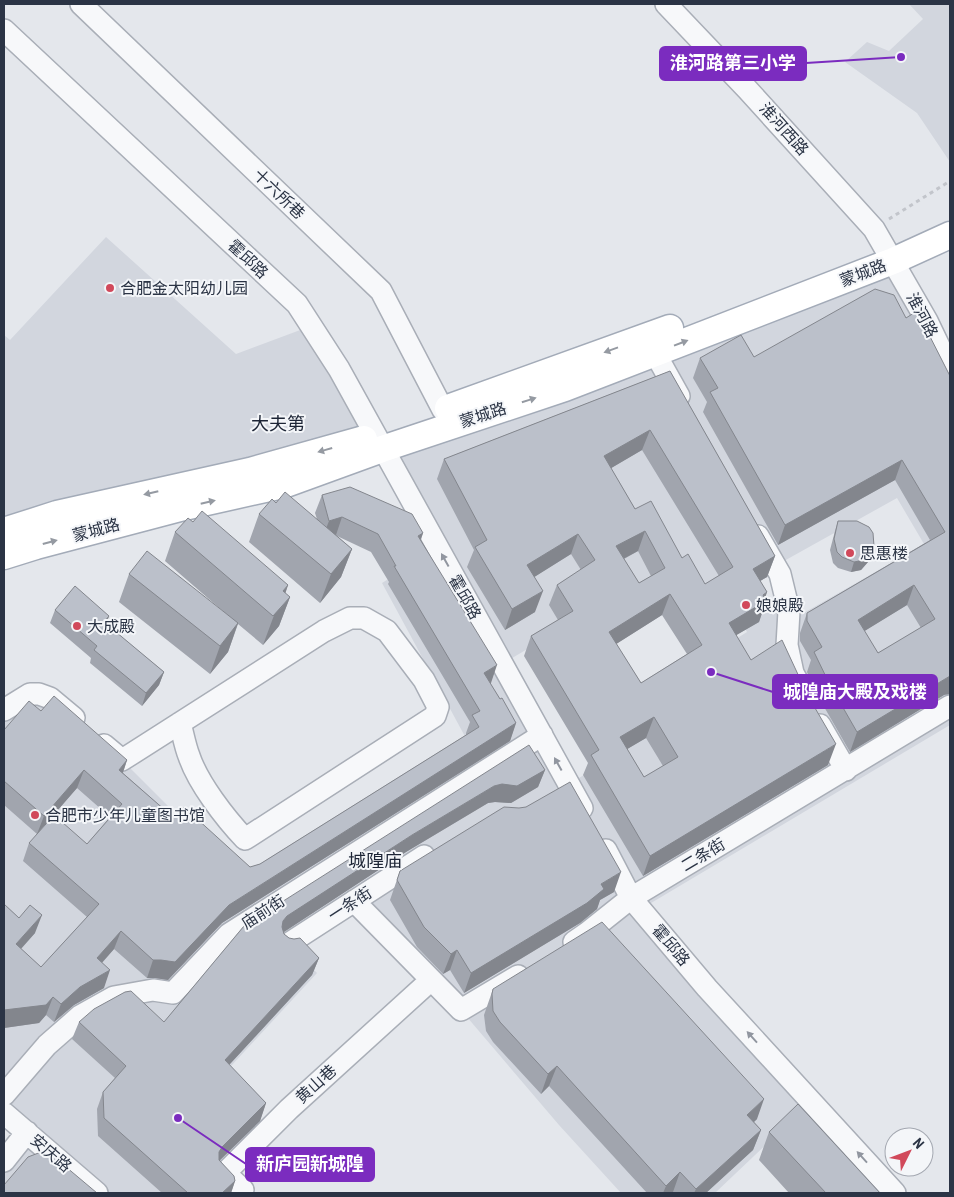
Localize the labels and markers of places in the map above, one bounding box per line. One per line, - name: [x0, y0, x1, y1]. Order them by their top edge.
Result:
- callout: 淮河路第三小学: [660, 47, 806, 80]
- place label: 合肥金太阳幼儿园: [120, 279, 248, 298]
- marker: 合肥金太阳幼儿园: [104, 282, 116, 294]
- place label: 思惠楼: [860, 544, 908, 563]
- marker: 思惠楼: [844, 547, 856, 559]
- place label: 娘娘殿: [756, 596, 804, 615]
- marker: 娘娘殿: [740, 599, 752, 611]
- place label: 大成殿: [87, 617, 135, 636]
- marker: 大成殿: [71, 620, 83, 632]
- callout: 城隍庙大殿及戏楼: [773, 675, 937, 708]
- place label: 合肥市少年儿童图书馆: [45, 806, 205, 825]
- marker: 合肥市少年儿童图书馆: [29, 809, 41, 821]
- callout: 新庐园新城隍: [246, 1148, 374, 1181]

